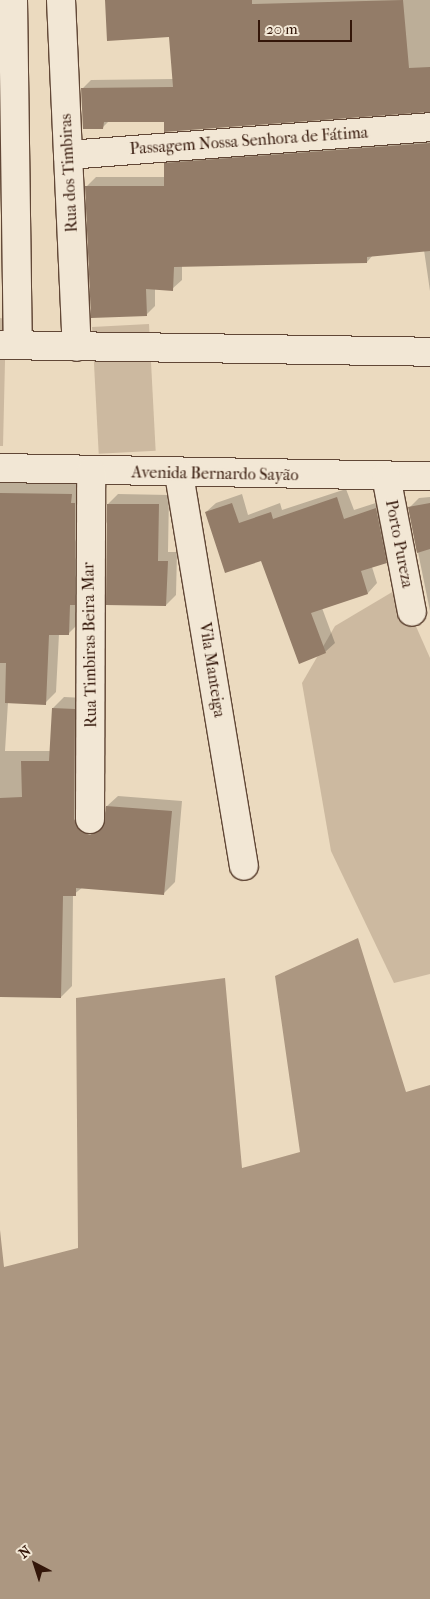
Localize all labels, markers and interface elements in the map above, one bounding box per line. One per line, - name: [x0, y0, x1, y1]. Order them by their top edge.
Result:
- scale bar: [260, 10, 354, 42]
- text: 20 m: [266, 20, 298, 38]
- street label: Rua dos Timbiras: [56, 113, 82, 233]
- street label: Passagem Nossa Senhora de Fátima: [129, 123, 369, 159]
- street label: Avenida Bernardo Sayão: [131, 463, 299, 485]
- street label: Porto Pureza: [381, 498, 417, 590]
- street label: Rua Timbiras Beira Mar: [79, 562, 101, 728]
- street label: Vila Manteiga: [195, 621, 229, 719]
- north arrow: [10, 1539, 60, 1589]
- text: N: [16, 1542, 35, 1562]

